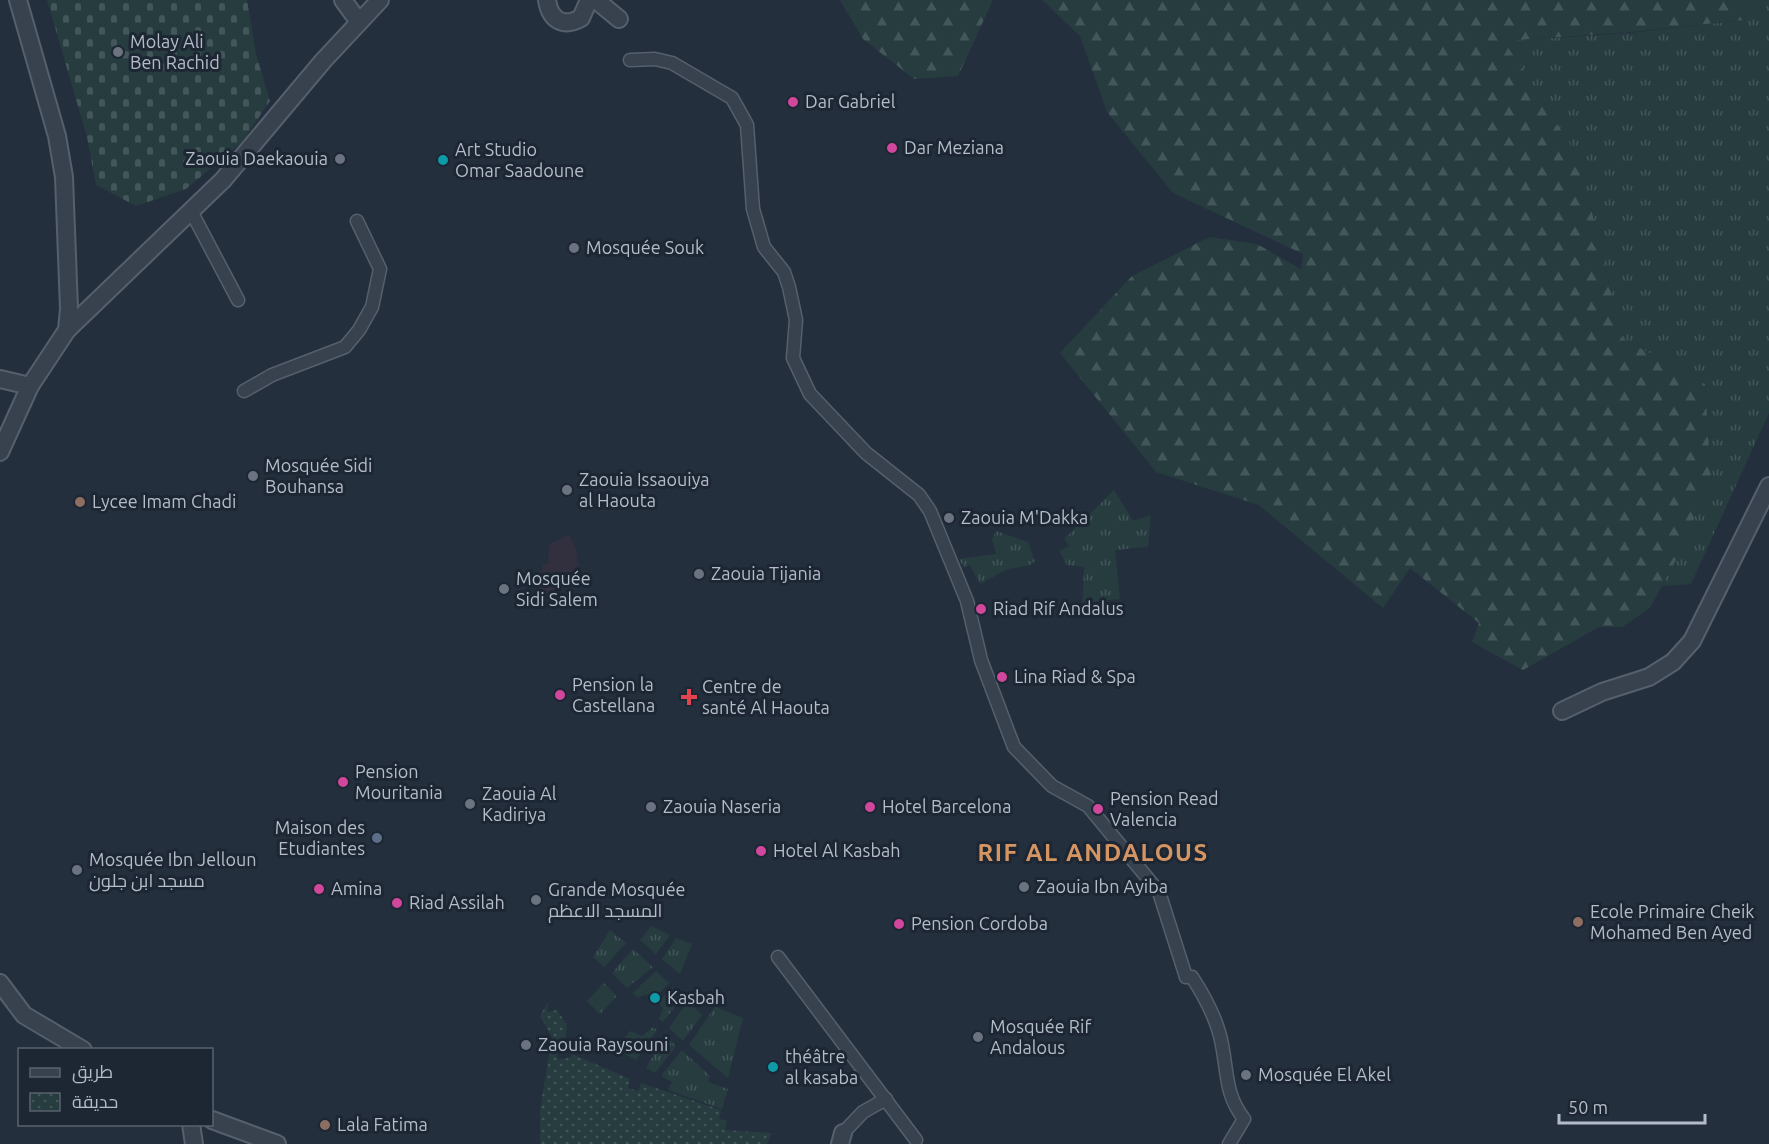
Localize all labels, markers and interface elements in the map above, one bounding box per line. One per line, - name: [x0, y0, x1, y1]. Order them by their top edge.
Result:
- place label: Molay Ali Ben Rachid: [130, 31, 220, 72]
- marker: Molay Ali Ben Rachid: [111, 45, 125, 59]
- place label: Dar Gabriel: [805, 91, 896, 111]
- marker: Dar Gabriel: [786, 95, 800, 109]
- place label: Dar Meziana: [904, 137, 1004, 157]
- place label: Art Studio Omar Saadoune: [455, 139, 584, 180]
- marker: Dar Meziana: [885, 141, 899, 155]
- place label: Zaouia Daekaouia: [185, 148, 328, 168]
- marker: Zaouia Daekaouia: [333, 152, 347, 166]
- marker: Art Studio Omar Saadoune: [436, 153, 450, 167]
- place label: Mosquée Souk: [586, 237, 704, 257]
- marker: Mosquée Souk: [567, 241, 581, 255]
- place label: Mosquée Sidi Bouhansa: [265, 455, 373, 496]
- marker: Mosquée Sidi Bouhansa: [246, 469, 260, 483]
- place label: Zaouia Issaouiya al Haouta: [579, 469, 710, 510]
- marker: Zaouia Issaouiya al Haouta: [560, 483, 574, 497]
- place label: Lycee Imam Chadi: [92, 491, 236, 511]
- marker: Lycee Imam Chadi: [73, 495, 87, 509]
- place label: Zaouia M'Dakka: [961, 507, 1088, 527]
- marker: Zaouia M'Dakka: [942, 511, 956, 525]
- place label: Zaouia Tijania: [711, 563, 821, 583]
- marker: Zaouia Tijania: [692, 567, 706, 581]
- place label: Mosquée Sidi Salem: [516, 568, 598, 609]
- marker: Mosquée Sidi Salem: [497, 582, 511, 596]
- place label: Riad Rif Andalus: [993, 598, 1124, 618]
- marker: Riad Rif Andalus: [974, 602, 988, 616]
- place label: Lina Riad & Spa: [1014, 666, 1136, 686]
- marker: Lina Riad & Spa: [995, 670, 1009, 684]
- place label: Pension la Castellana: [572, 674, 655, 715]
- place label: Centre de santé Al Haouta: [702, 676, 830, 717]
- marker: Pension la Castellana: [553, 688, 567, 702]
- marker: Centre de santé Al Haouta: [680, 688, 698, 706]
- place label: Pension Mouritania: [355, 761, 443, 802]
- marker: Pension Mouritania: [336, 775, 350, 789]
- place label: Zaouia Al Kadiriya: [482, 783, 557, 824]
- place label: Pension Read Valencia: [1110, 788, 1219, 829]
- place label: Zaouia Naseria: [663, 796, 781, 816]
- place label: Hotel Barcelona: [882, 796, 1011, 816]
- marker: Zaouia Al Kadiriya: [463, 797, 477, 811]
- marker: Zaouia Naseria: [644, 800, 658, 814]
- marker: Hotel Barcelona: [863, 800, 877, 814]
- marker: Pension Read Valencia: [1091, 802, 1105, 816]
- place label: Maison des Etudiantes: [275, 817, 365, 858]
- marker: Maison des Etudiantes: [370, 831, 384, 845]
- district label: RIF AL ANDALOUS: [977, 839, 1209, 866]
- place label: Hotel Al Kasbah: [773, 840, 901, 860]
- marker: Hotel Al Kasbah: [754, 844, 768, 858]
- place label: Mosquée Ibn Jelloun مسجد ابن جلون: [89, 849, 257, 892]
- marker: Mosquée Ibn Jelloun مسجد ابن جلون: [70, 863, 84, 877]
- place label: Zaouia Ibn Ayiba: [1036, 876, 1168, 896]
- place label: Amina: [331, 878, 382, 898]
- place label: Grande Mosquée المسجد الاعظم: [548, 879, 686, 923]
- marker: Zaouia Ibn Ayiba: [1017, 880, 1031, 894]
- marker: Amina: [312, 882, 326, 896]
- place label: Riad Assilah: [409, 892, 505, 912]
- marker: Grande Mosquée المسجد الاعظم: [529, 893, 543, 907]
- marker: Riad Assilah: [390, 896, 404, 910]
- place label: Ecole Primaire Cheik Mohamed Ben Ayed: [1590, 901, 1754, 942]
- place label: Pension Cordoba: [911, 913, 1048, 933]
- marker: Ecole Primaire Cheik Mohamed Ben Ayed: [1571, 915, 1585, 929]
- marker: Pension Cordoba: [892, 917, 906, 931]
- place label: Kasbah: [667, 987, 725, 1007]
- marker: Kasbah: [648, 991, 662, 1005]
- place label: Mosquée Rif Andalous: [990, 1016, 1091, 1057]
- marker: Mosquée Rif Andalous: [971, 1030, 985, 1044]
- place label: Zaouia Raysouni: [538, 1034, 668, 1054]
- marker: Zaouia Raysouni: [519, 1038, 533, 1052]
- place label: théâtre al kasaba: [785, 1046, 858, 1087]
- legend: [18, 1048, 213, 1126]
- marker: théâtre al kasaba: [766, 1060, 780, 1074]
- text: طريق: [72, 1061, 113, 1084]
- place label: Mosquée El Akel: [1258, 1064, 1391, 1084]
- marker: Mosquée El Akel: [1239, 1068, 1253, 1082]
- scale bar: [1559, 1087, 1704, 1125]
- text: حديقة: [72, 1091, 118, 1111]
- text: 50 m: [1568, 1097, 1608, 1117]
- place label: Lala Fatima: [337, 1114, 428, 1134]
- marker: Lala Fatima: [318, 1118, 332, 1132]

